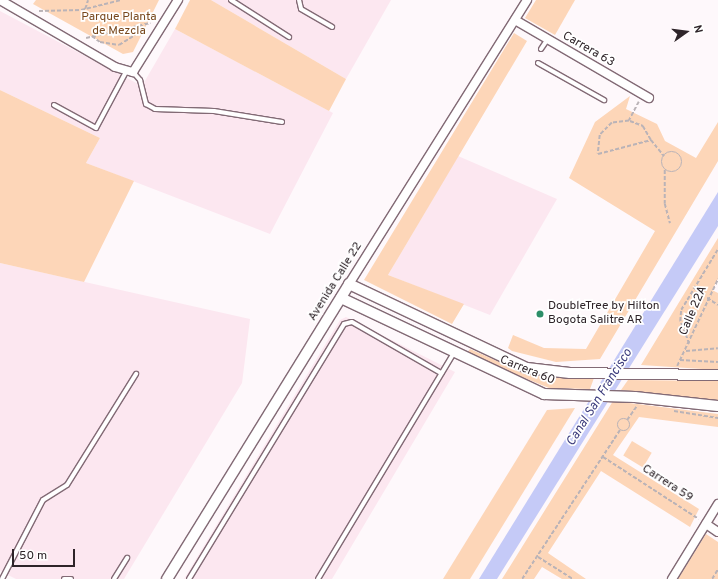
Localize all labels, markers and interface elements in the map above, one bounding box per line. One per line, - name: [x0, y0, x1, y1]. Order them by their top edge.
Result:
- park label: Parque Planta de Mezcla: [81, 11, 157, 39]
- north arrow: [666, 12, 706, 52]
- text: N: [690, 24, 705, 35]
- street label: Carrera 63: [559, 29, 617, 71]
- street label: Avenida Calle 22: [306, 240, 366, 324]
- street label: Calle 22A: [677, 284, 711, 338]
- place label: DoubleTree by Hilton Bogota Salitre AR: [548, 300, 660, 328]
- marker: DoubleTree by Hilton Bogota Salitre AR: [535, 309, 545, 319]
- water label: Canal San Francisco: [564, 346, 636, 450]
- street label: Carrera 60: [497, 353, 557, 389]
- street label: Carrera 59: [639, 462, 695, 506]
- scale bar: [14, 541, 77, 567]
- text: 50 m: [19, 548, 47, 564]

